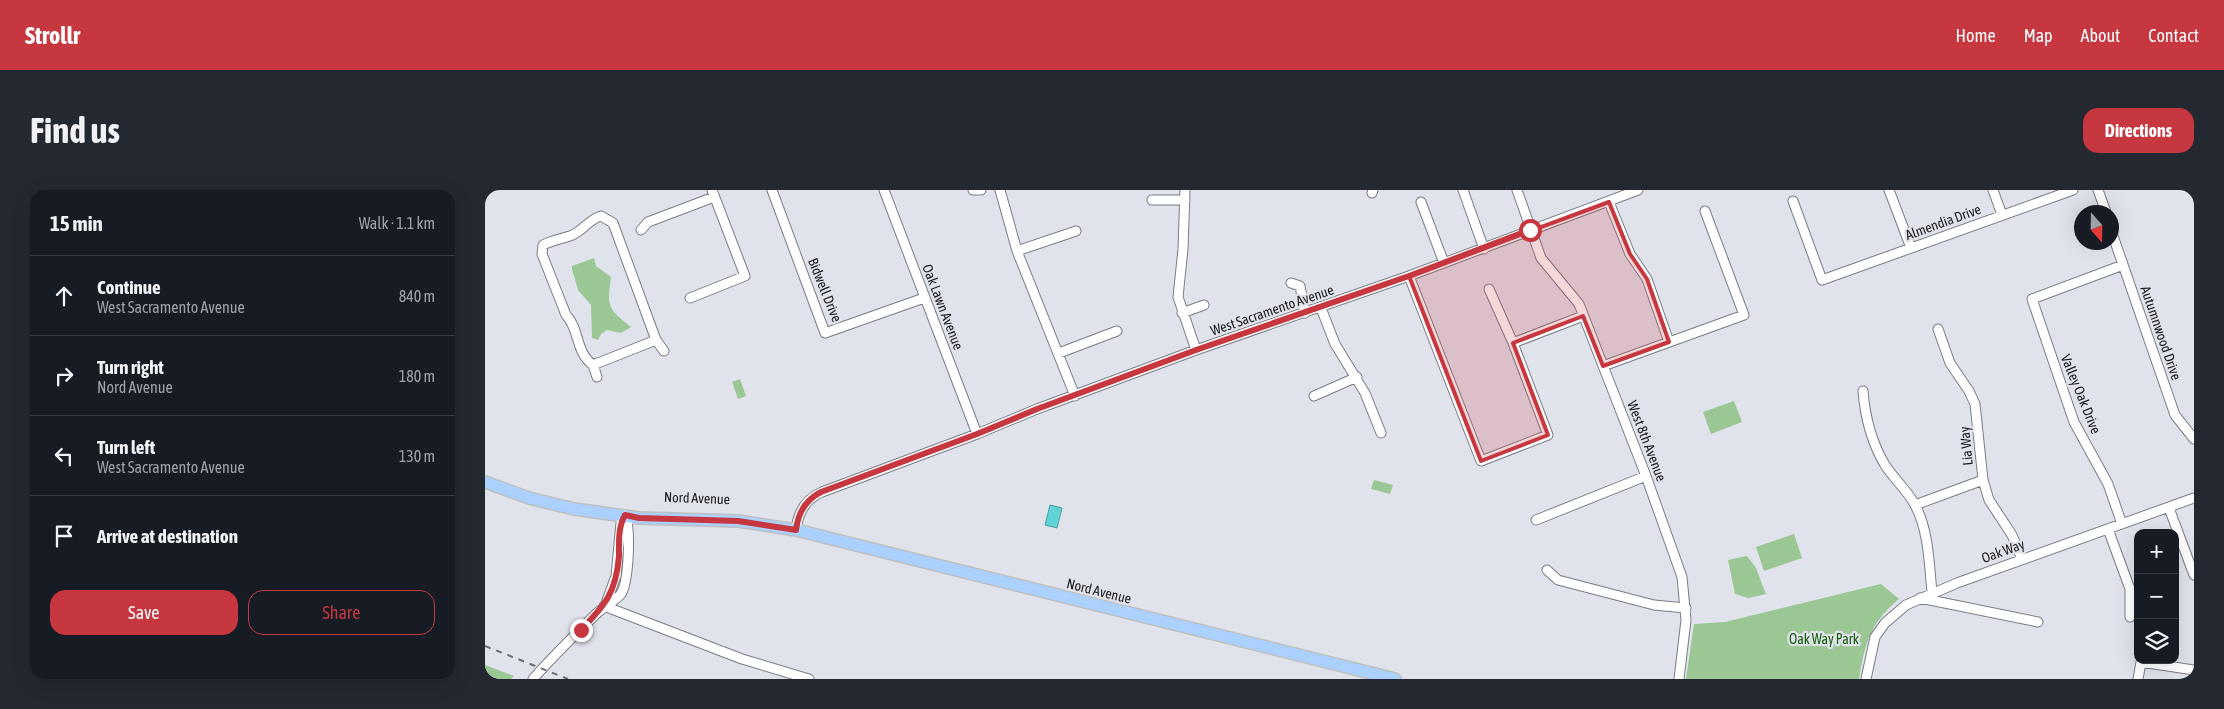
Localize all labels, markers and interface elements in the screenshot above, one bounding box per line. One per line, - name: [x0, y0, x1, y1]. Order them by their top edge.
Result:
- text: Strollr: [25, 22, 80, 49]
- text: Home: [1956, 25, 1996, 46]
- text: Map: [2024, 25, 2053, 46]
- text: About: [2081, 25, 2120, 46]
- text: Contact: [2148, 25, 2199, 46]
- button: Directions: [2083, 108, 2194, 153]
- text: Find us: [30, 110, 120, 150]
- street label: Almendia Drive: [1903, 201, 1983, 243]
- north arrow: [2074, 205, 2119, 250]
- text: 15 min: [50, 211, 103, 235]
- text: Walk · 1.1 km: [359, 214, 435, 232]
- route start: [1519, 219, 1542, 242]
- street label: Bidwell Drive: [805, 256, 845, 324]
- street label: Oak Lawn Avenue: [919, 262, 967, 352]
- text: Continue: [97, 276, 161, 298]
- street label: West Sacramento Avenue: [1208, 281, 1336, 339]
- icon: ahead: [50, 282, 78, 310]
- street label: Autumnwood Drive: [2137, 284, 2185, 382]
- text: 840 m: [399, 287, 435, 305]
- text: West Sacramento Avenue: [97, 298, 245, 316]
- street label: Valley Oak Drive: [2058, 352, 2104, 436]
- text: Turn right: [97, 356, 164, 378]
- icon: right: [50, 362, 78, 390]
- text: 180 m: [399, 367, 435, 385]
- text: Nord Avenue: [97, 378, 173, 396]
- street label: West 8th Avenue: [1624, 398, 1670, 484]
- street label: Lia Way: [1956, 426, 1976, 466]
- text: Turn left: [97, 436, 155, 458]
- icon: left: [50, 442, 78, 470]
- text: 130 m: [399, 447, 435, 465]
- text: West Sacramento Avenue: [97, 458, 245, 476]
- street label: Nord Avenue: [664, 489, 730, 507]
- icon: arrive: [50, 522, 78, 550]
- text: Arrive at destination: [97, 525, 238, 547]
- map controls: [2134, 529, 2179, 664]
- button: +: [2134, 529, 2179, 574]
- street label: Oak Way: [1979, 536, 2027, 566]
- button: −: [2134, 574, 2179, 619]
- street label: Nord Avenue: [1065, 575, 1133, 607]
- button: Save: [50, 590, 238, 635]
- button: Share: [248, 590, 435, 635]
- route end: [570, 619, 593, 642]
- button: layers: [2134, 619, 2179, 664]
- park label: Oak Way Park: [1789, 631, 1859, 647]

